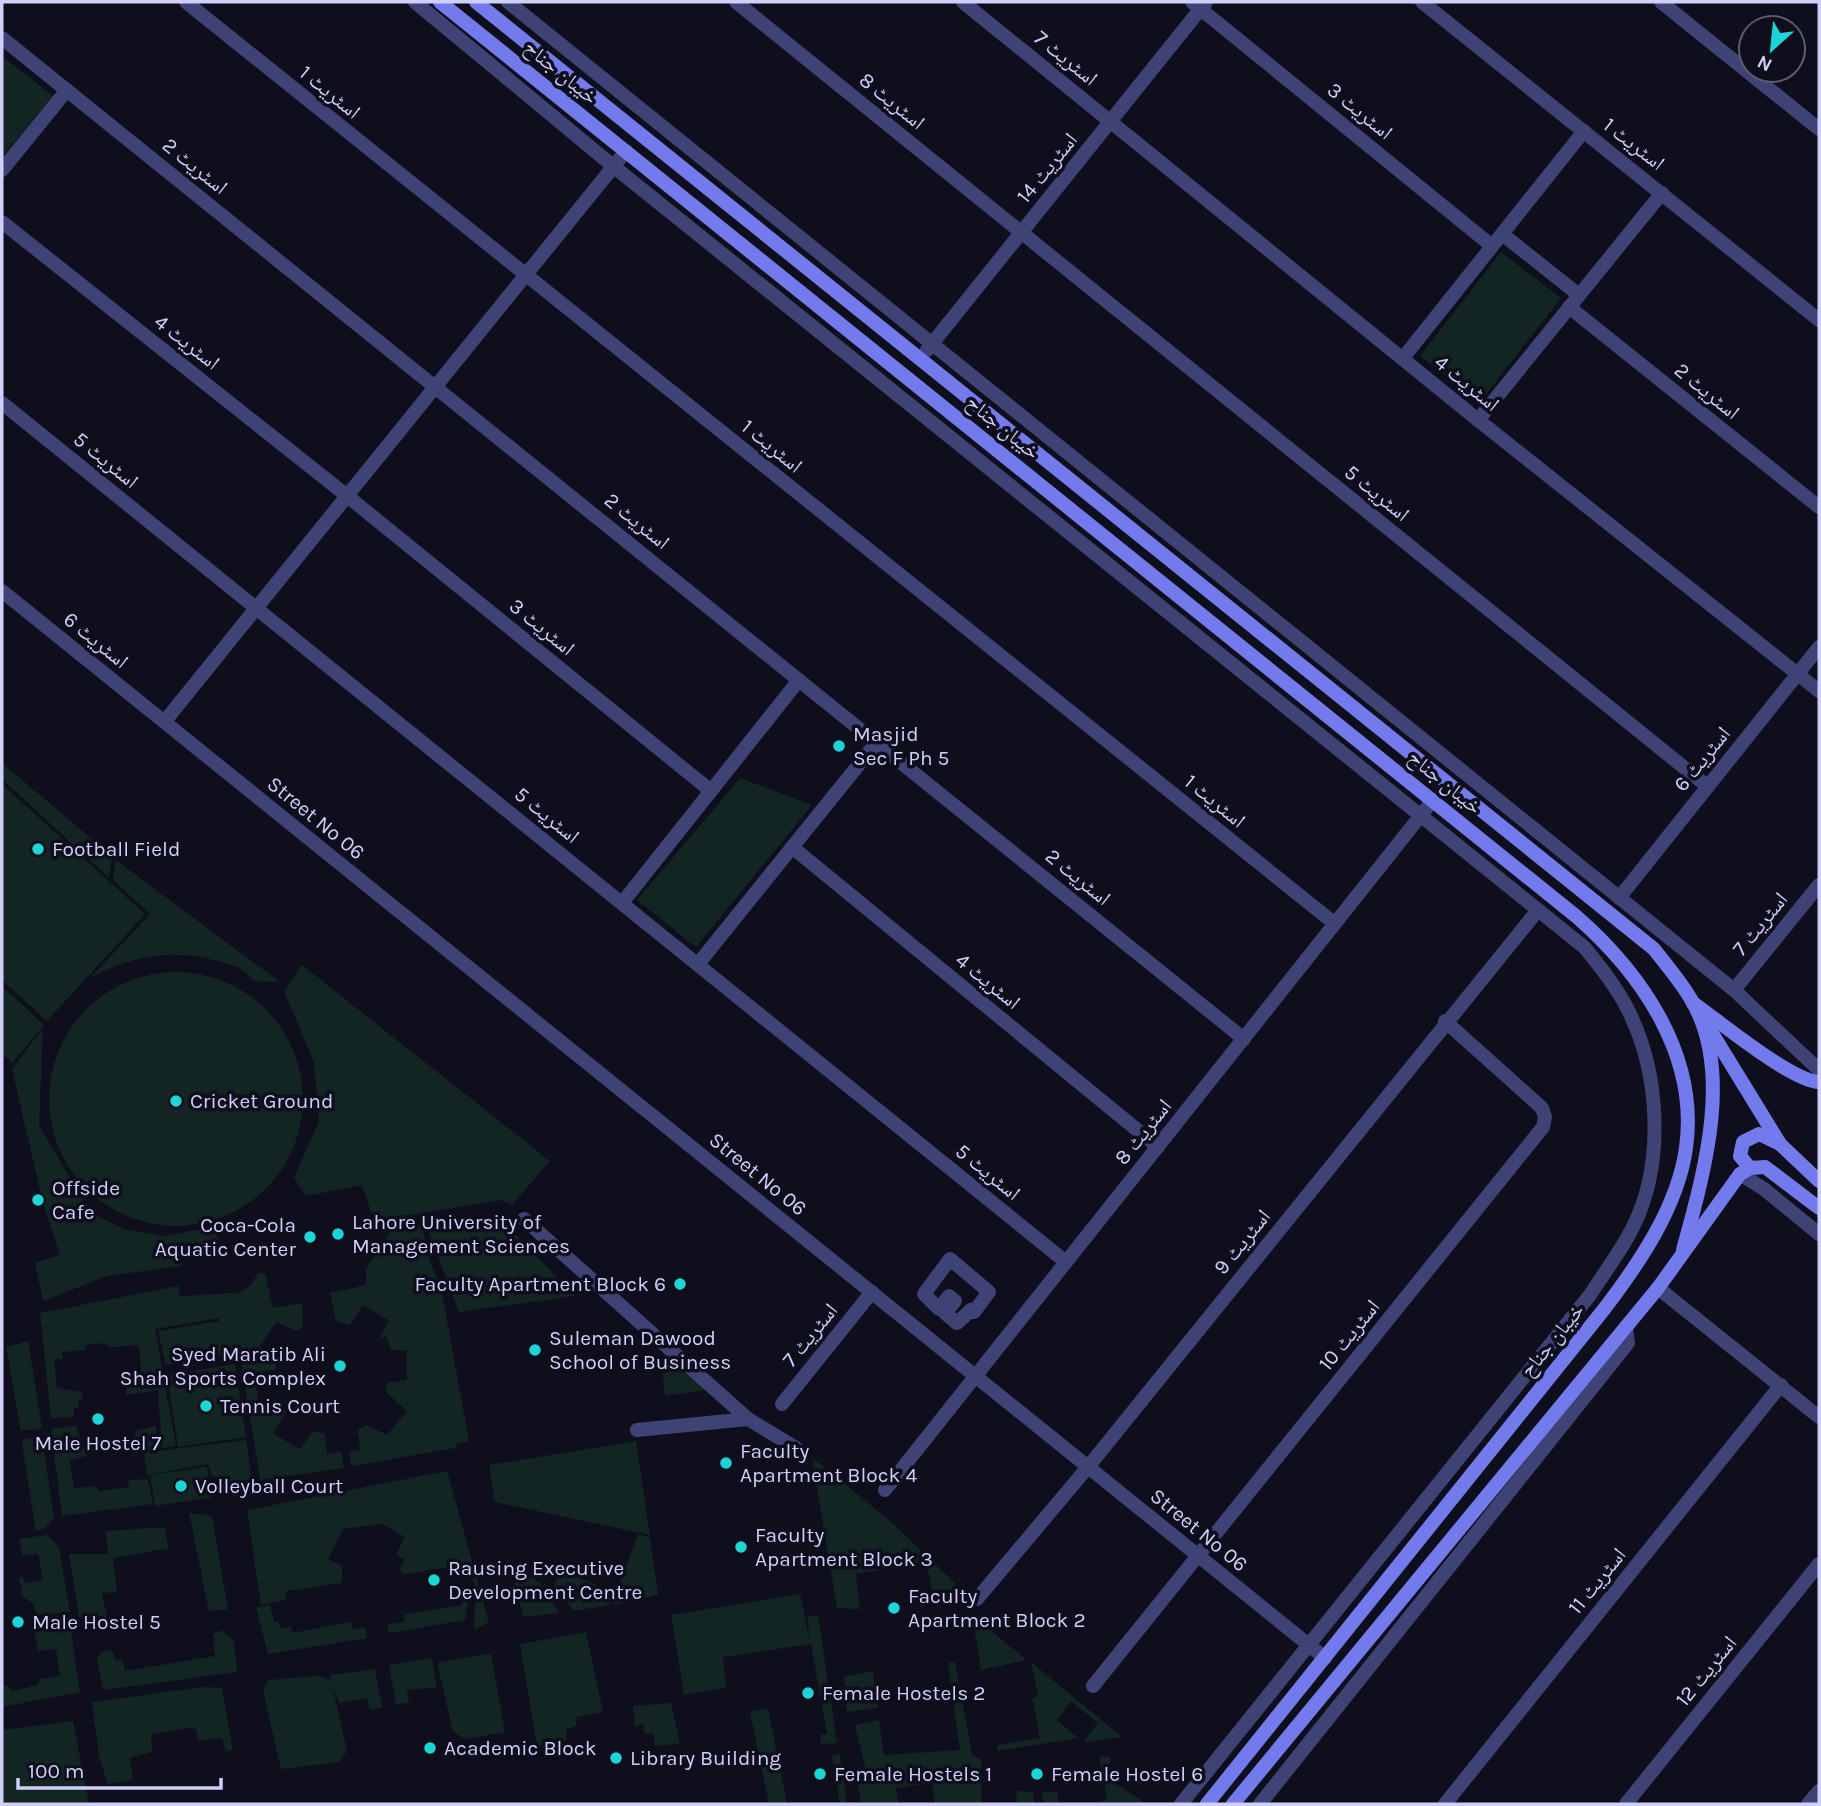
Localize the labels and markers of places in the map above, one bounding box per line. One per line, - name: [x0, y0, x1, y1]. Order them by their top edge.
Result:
- place label: Masjid Sec F Ph 5: [853, 722, 949, 770]
- marker: Masjid Sec F Ph 5: [831, 738, 847, 754]
- place label: Football Field: [52, 837, 180, 861]
- marker: Football Field: [30, 841, 46, 857]
- place label: Cricket Ground: [190, 1089, 333, 1113]
- marker: Cricket Ground: [168, 1093, 184, 1109]
- place label: Offside Cafe: [52, 1176, 120, 1224]
- marker: Offside Cafe: [30, 1192, 46, 1208]
- place label: Lahore University of Management Sciences: [352, 1210, 570, 1258]
- place label: Coca-Cola Aquatic Center: [155, 1213, 296, 1261]
- marker: Lahore University of Management Sciences: [330, 1226, 346, 1242]
- marker: Coca-Cola Aquatic Center: [302, 1229, 318, 1245]
- place label: Faculty Apartment Block 6: [414, 1272, 666, 1296]
- marker: Faculty Apartment Block 6: [672, 1276, 688, 1292]
- place label: Suleman Dawood School of Business: [549, 1326, 731, 1374]
- place label: Syed Maratib Ali Shah Sports Complex: [120, 1342, 326, 1390]
- marker: Suleman Dawood School of Business: [527, 1342, 543, 1358]
- marker: Syed Maratib Ali Shah Sports Complex: [332, 1358, 348, 1374]
- place label: Tennis Court: [220, 1394, 340, 1418]
- marker: Tennis Court: [198, 1398, 214, 1414]
- marker: Male Hostel 7: [90, 1411, 106, 1427]
- place label: Male Hostel 7: [35, 1431, 162, 1455]
- place label: Faculty Apartment Block 4: [740, 1439, 917, 1487]
- marker: Faculty Apartment Block 4: [718, 1455, 734, 1471]
- place label: Volleyball Court: [195, 1474, 343, 1498]
- marker: Volleyball Court: [173, 1478, 189, 1494]
- place label: Faculty Apartment Block 3: [755, 1523, 933, 1571]
- marker: Faculty Apartment Block 3: [733, 1539, 749, 1555]
- place label: Rausing Executive Development Centre: [448, 1556, 642, 1604]
- marker: Rausing Executive Development Centre: [426, 1572, 442, 1588]
- place label: Faculty Apartment Block 2: [908, 1584, 1086, 1632]
- marker: Faculty Apartment Block 2: [886, 1600, 902, 1616]
- place label: Male Hostel 5: [32, 1610, 161, 1634]
- marker: Male Hostel 5: [10, 1614, 26, 1630]
- place label: Female Hostels 2: [822, 1681, 985, 1705]
- marker: Female Hostels 2: [800, 1685, 816, 1701]
- place label: Academic Block: [444, 1736, 597, 1760]
- marker: Academic Block: [422, 1740, 438, 1756]
- place label: Library Building: [630, 1746, 781, 1770]
- marker: Library Building: [608, 1750, 624, 1766]
- place label: Female Hostels 1: [834, 1762, 992, 1786]
- place label: Female Hostel 6: [1051, 1762, 1203, 1786]
- marker: Female Hostels 1: [812, 1766, 828, 1782]
- marker: Female Hostel 6: [1029, 1766, 1045, 1782]

